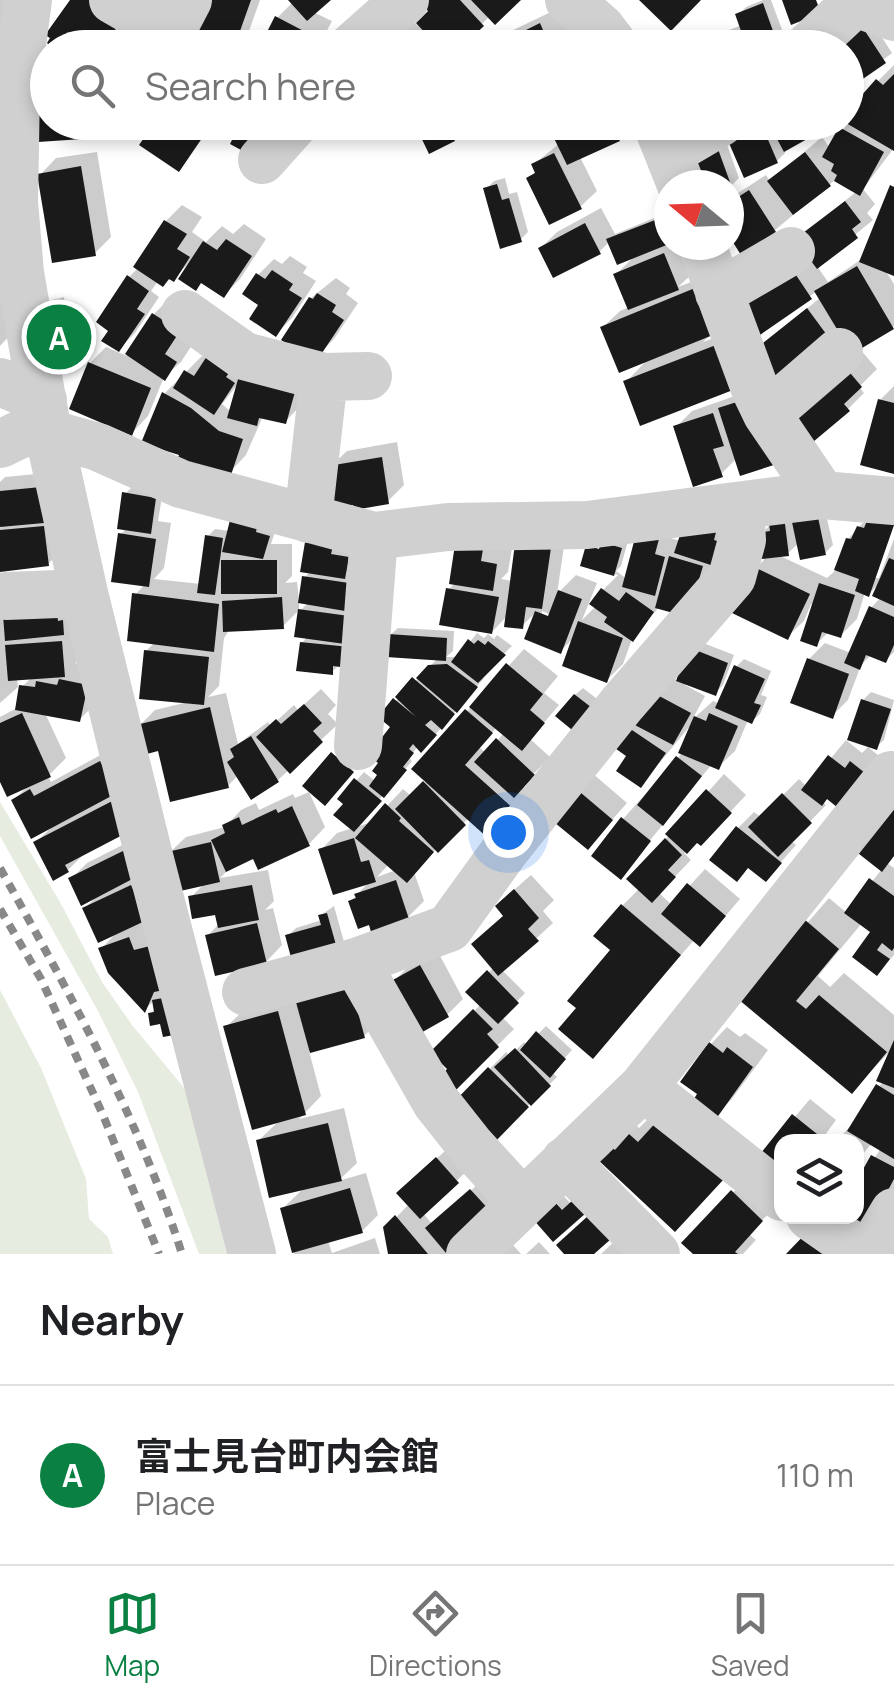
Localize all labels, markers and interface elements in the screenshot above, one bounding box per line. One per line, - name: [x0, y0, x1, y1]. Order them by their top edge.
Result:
- search box: [30, 30, 864, 140]
- icon: search: [65, 58, 120, 113]
- text: Search here: [145, 59, 356, 111]
- north arrow: [654, 170, 744, 260]
- pin: A: [27, 300, 92, 374]
- your location: [483, 807, 534, 858]
- map controls: [774, 1134, 864, 1224]
- button: layers: [774, 1134, 864, 1224]
- text: Nearby: [40, 1290, 184, 1348]
- text: 富士見台町内会館: [135, 1429, 439, 1481]
- text: A: [62, 1453, 83, 1497]
- text: 110 m: [776, 1453, 854, 1497]
- text: Place: [135, 1481, 216, 1525]
- tab: Map: [104, 1586, 160, 1684]
- tab: Directions: [369, 1586, 502, 1684]
- tab: Saved: [711, 1586, 790, 1684]

